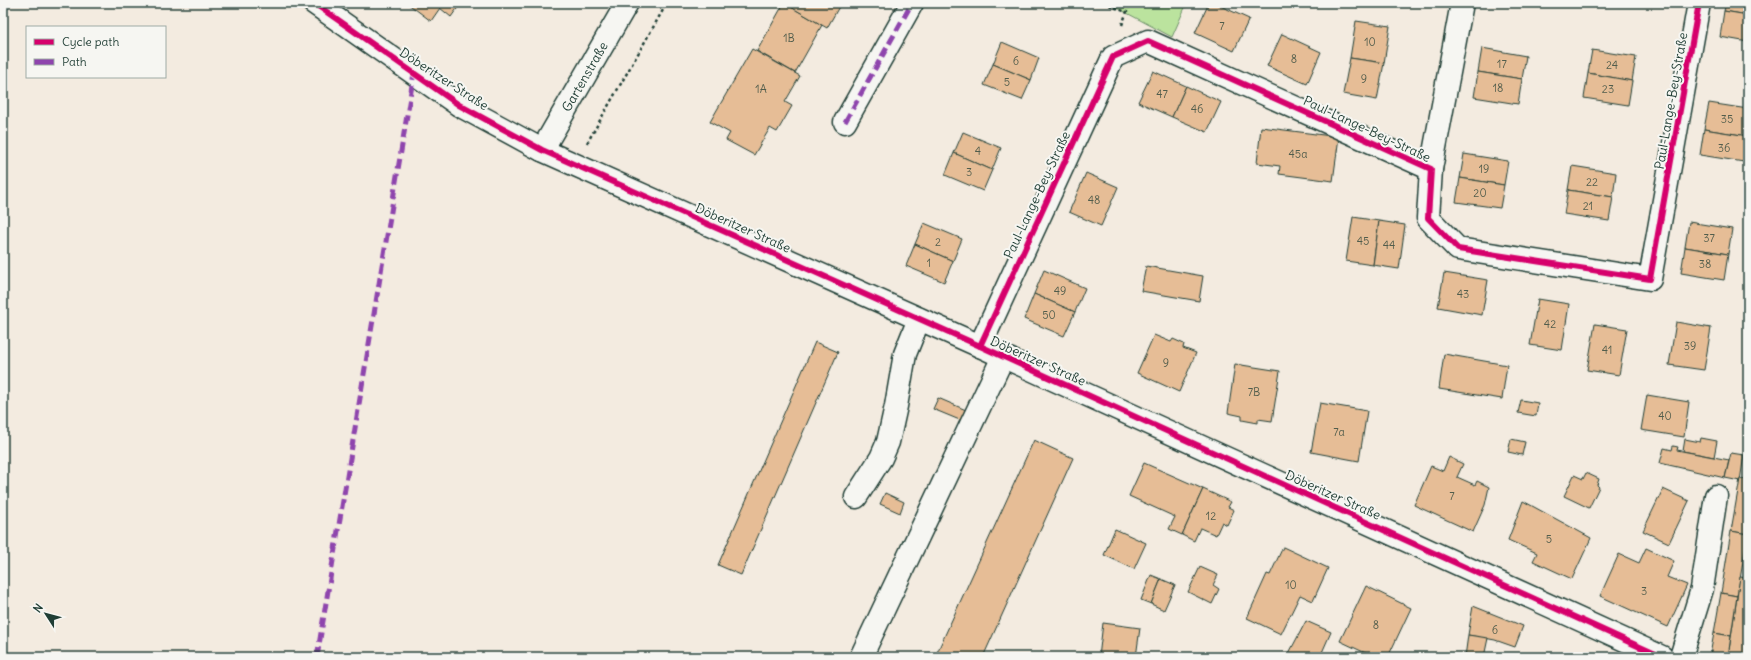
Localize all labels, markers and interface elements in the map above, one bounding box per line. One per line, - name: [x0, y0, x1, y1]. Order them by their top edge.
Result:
- house number: 7: [1219, 19, 1225, 33]
- legend: [26, 26, 166, 78]
- house number: 1B: [783, 31, 795, 45]
- street label: Paul-Lange-Bey-Straße: [1651, 31, 1691, 171]
- text: Cycle path: [62, 34, 119, 49]
- house number: 10: [1364, 35, 1376, 49]
- street label: Gartenstraße: [558, 38, 611, 114]
- street label: Döberitzer Straße: [396, 44, 492, 114]
- house number: 8: [1291, 52, 1297, 66]
- text: Path: [62, 54, 87, 69]
- house number: 6: [1013, 54, 1019, 68]
- house number: 17: [1497, 57, 1507, 71]
- house number: 24: [1606, 58, 1618, 72]
- house number: 9: [1361, 72, 1367, 86]
- house number: 5: [1004, 75, 1010, 89]
- house number: 18: [1493, 81, 1503, 95]
- house number: 1A: [755, 82, 767, 96]
- house number: 23: [1602, 82, 1614, 96]
- house number: 47: [1156, 87, 1168, 101]
- street label: Paul-Lange-Bey-Straße: [1301, 92, 1433, 166]
- house number: 46: [1191, 102, 1203, 116]
- house number: 35: [1721, 112, 1733, 126]
- street label: Paul-Lange-Bey-Straße: [1000, 129, 1074, 261]
- house number: 36: [1718, 141, 1730, 155]
- house number: 4: [975, 144, 981, 158]
- house number: 45a: [1289, 147, 1307, 161]
- house number: 19: [1479, 162, 1489, 176]
- house number: 3: [966, 165, 972, 179]
- house number: 22: [1586, 175, 1598, 189]
- house number: 20: [1473, 186, 1487, 200]
- house number: 48: [1088, 193, 1100, 207]
- street label: Döberitzer Straße: [693, 199, 793, 257]
- house number: 21: [1583, 199, 1593, 213]
- house number: 37: [1703, 231, 1715, 245]
- house number: 45: [1357, 234, 1369, 248]
- house number: 2: [935, 235, 941, 249]
- house number: 44: [1383, 238, 1395, 252]
- house number: 1: [927, 256, 931, 270]
- house number: 38: [1699, 257, 1711, 271]
- house number: 49: [1054, 284, 1066, 298]
- house number: 43: [1457, 287, 1469, 301]
- house number: 50: [1042, 308, 1056, 322]
- house number: 42: [1544, 317, 1556, 331]
- street label: Döberitzer Straße: [988, 332, 1088, 390]
- house number: 39: [1684, 339, 1696, 353]
- house number: 41: [1602, 343, 1612, 357]
- house number: 9: [1163, 356, 1169, 370]
- house number: 7B: [1248, 385, 1260, 399]
- house number: 40: [1658, 409, 1672, 423]
- house number: 7a: [1333, 425, 1345, 439]
- street label: Döberitzer Straße: [1283, 466, 1383, 524]
- house number: 7: [1449, 489, 1455, 503]
- house number: 12: [1206, 509, 1216, 523]
- house number: 5: [1546, 532, 1552, 546]
- house number: 10: [1285, 578, 1297, 592]
- house number: 3: [1641, 584, 1647, 598]
- north arrow: [26, 594, 66, 634]
- text: N: [30, 601, 46, 615]
- house number: 8: [1373, 618, 1379, 632]
- house number: 6: [1492, 623, 1498, 637]

